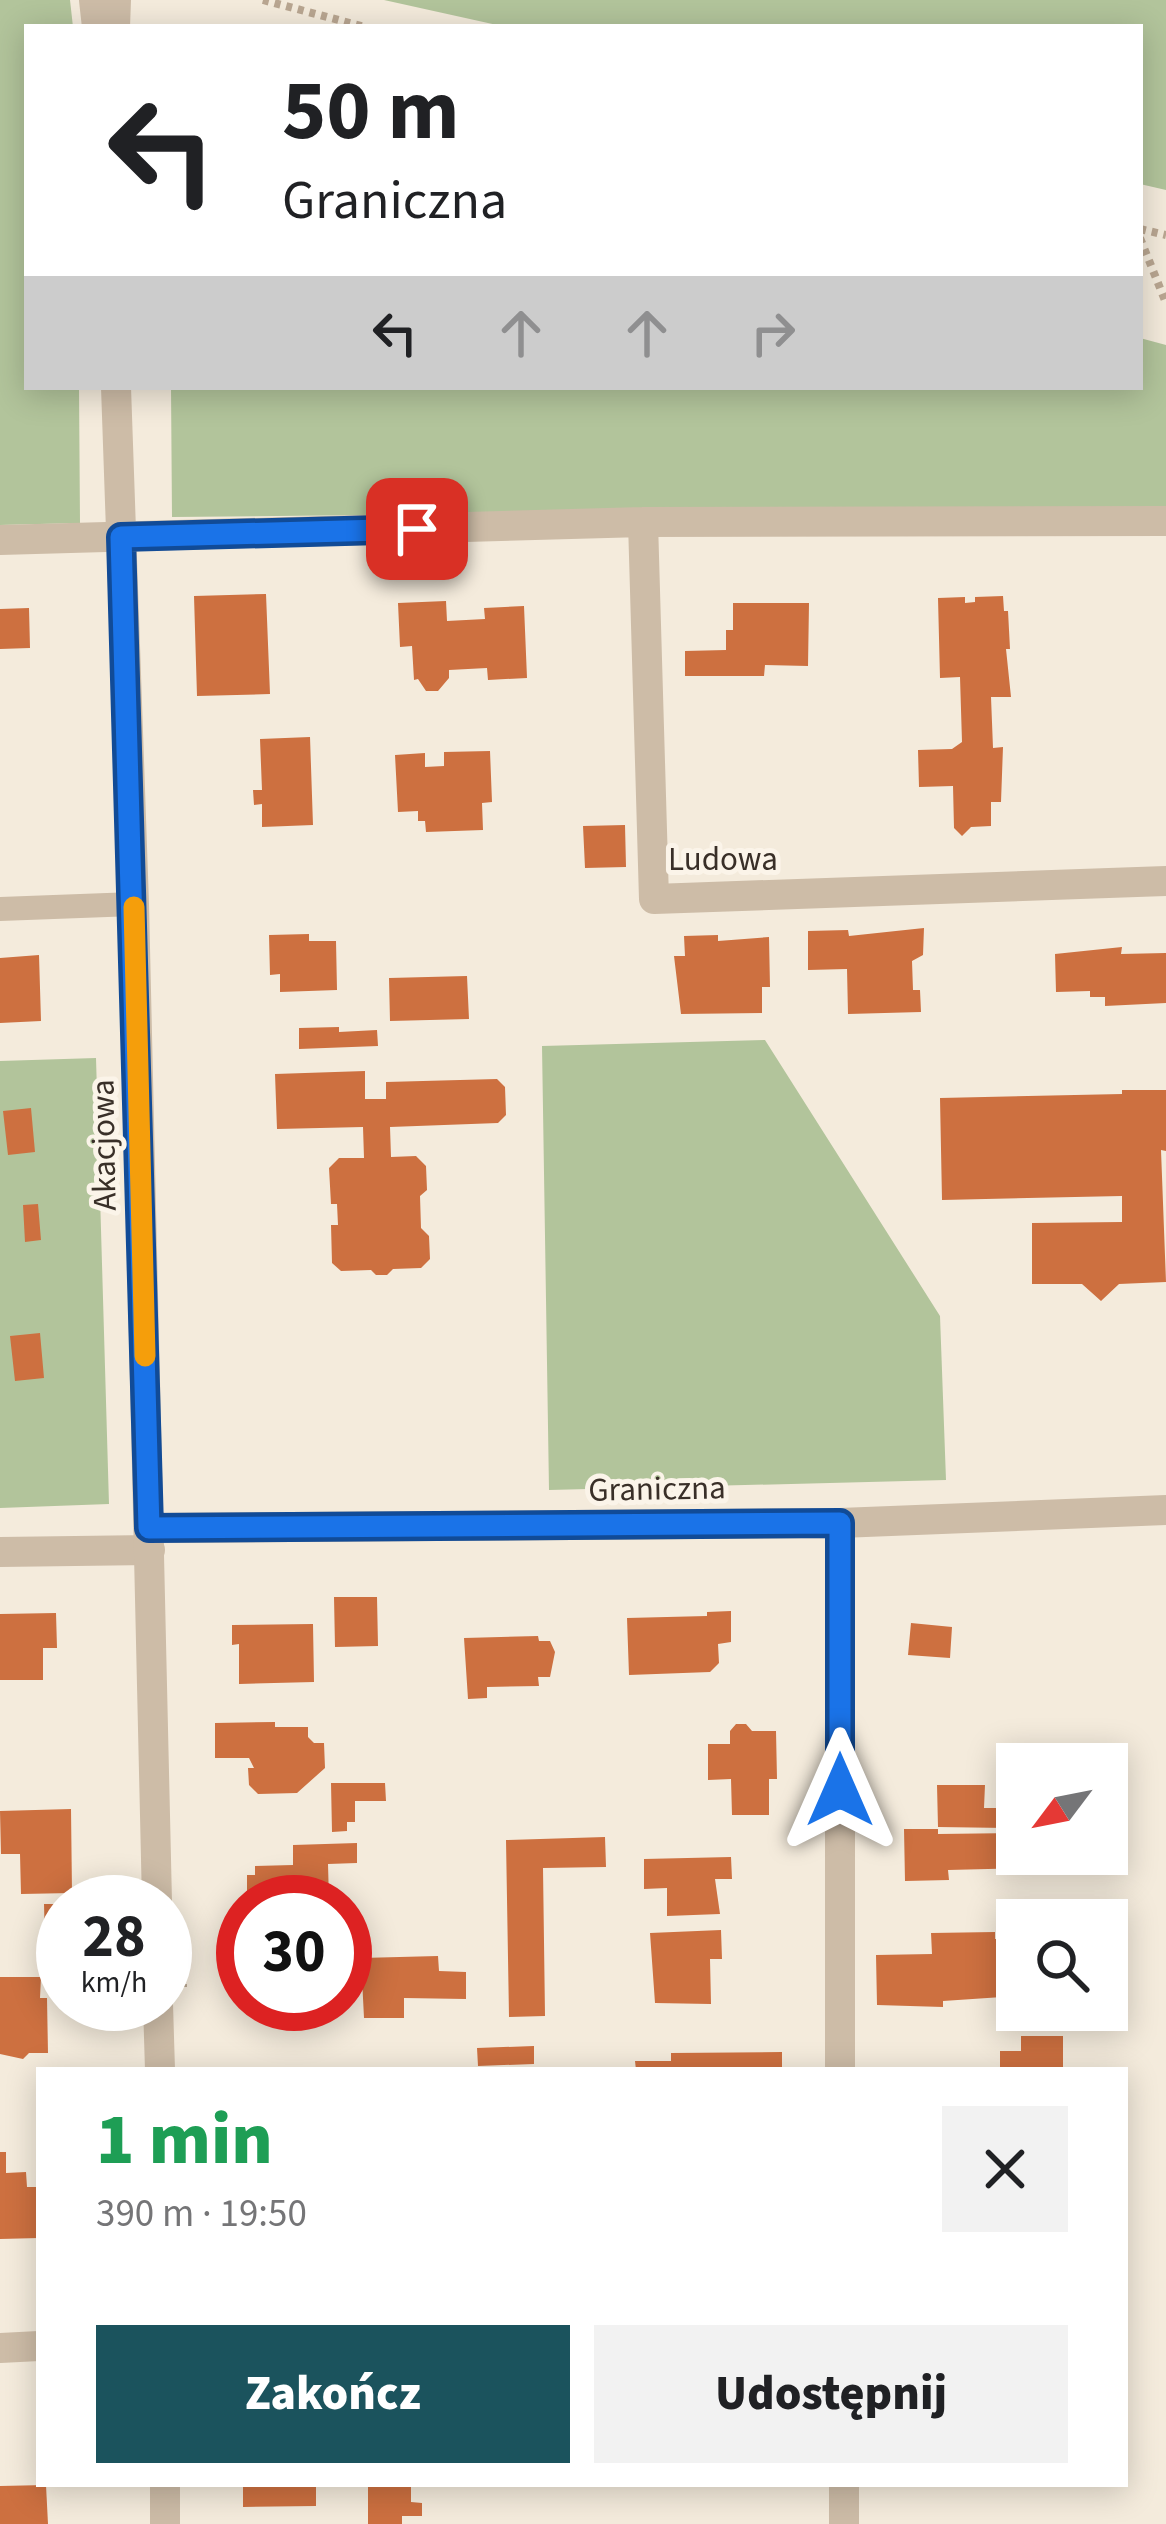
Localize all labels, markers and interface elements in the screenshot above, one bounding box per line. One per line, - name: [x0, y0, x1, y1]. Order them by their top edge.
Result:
- text: 50 m: [282, 52, 460, 172]
- icon: left: [84, 72, 240, 228]
- text: Graniczna: [282, 163, 507, 240]
- icon: left: [362, 300, 428, 366]
- icon: ahead: [488, 300, 554, 366]
- icon: ahead: [614, 300, 680, 366]
- icon: right: [740, 300, 806, 366]
- pin: [366, 478, 468, 580]
- icon: arrive: [384, 496, 450, 562]
- street label: Ludowa: [668, 836, 778, 883]
- street label: Akacjowa: [79, 1079, 129, 1211]
- street label: Graniczna: [588, 1464, 726, 1514]
- position arrow: [777, 1727, 903, 1853]
- north arrow: [996, 1743, 1128, 1875]
- map controls: [996, 1743, 1128, 2031]
- speed limit sign: 30: [216, 1875, 372, 2031]
- text: 28: [82, 1895, 146, 1980]
- button: search: [996, 1899, 1128, 2031]
- text: km/h: [81, 1961, 147, 2004]
- text: 1 min: [96, 2089, 273, 2192]
- button: close: [942, 2106, 1068, 2232]
- text: 390 m · 19:50: [96, 2186, 307, 2242]
- button: Zakończ: [96, 2325, 570, 2463]
- button: Udostępnij: [594, 2325, 1068, 2463]

